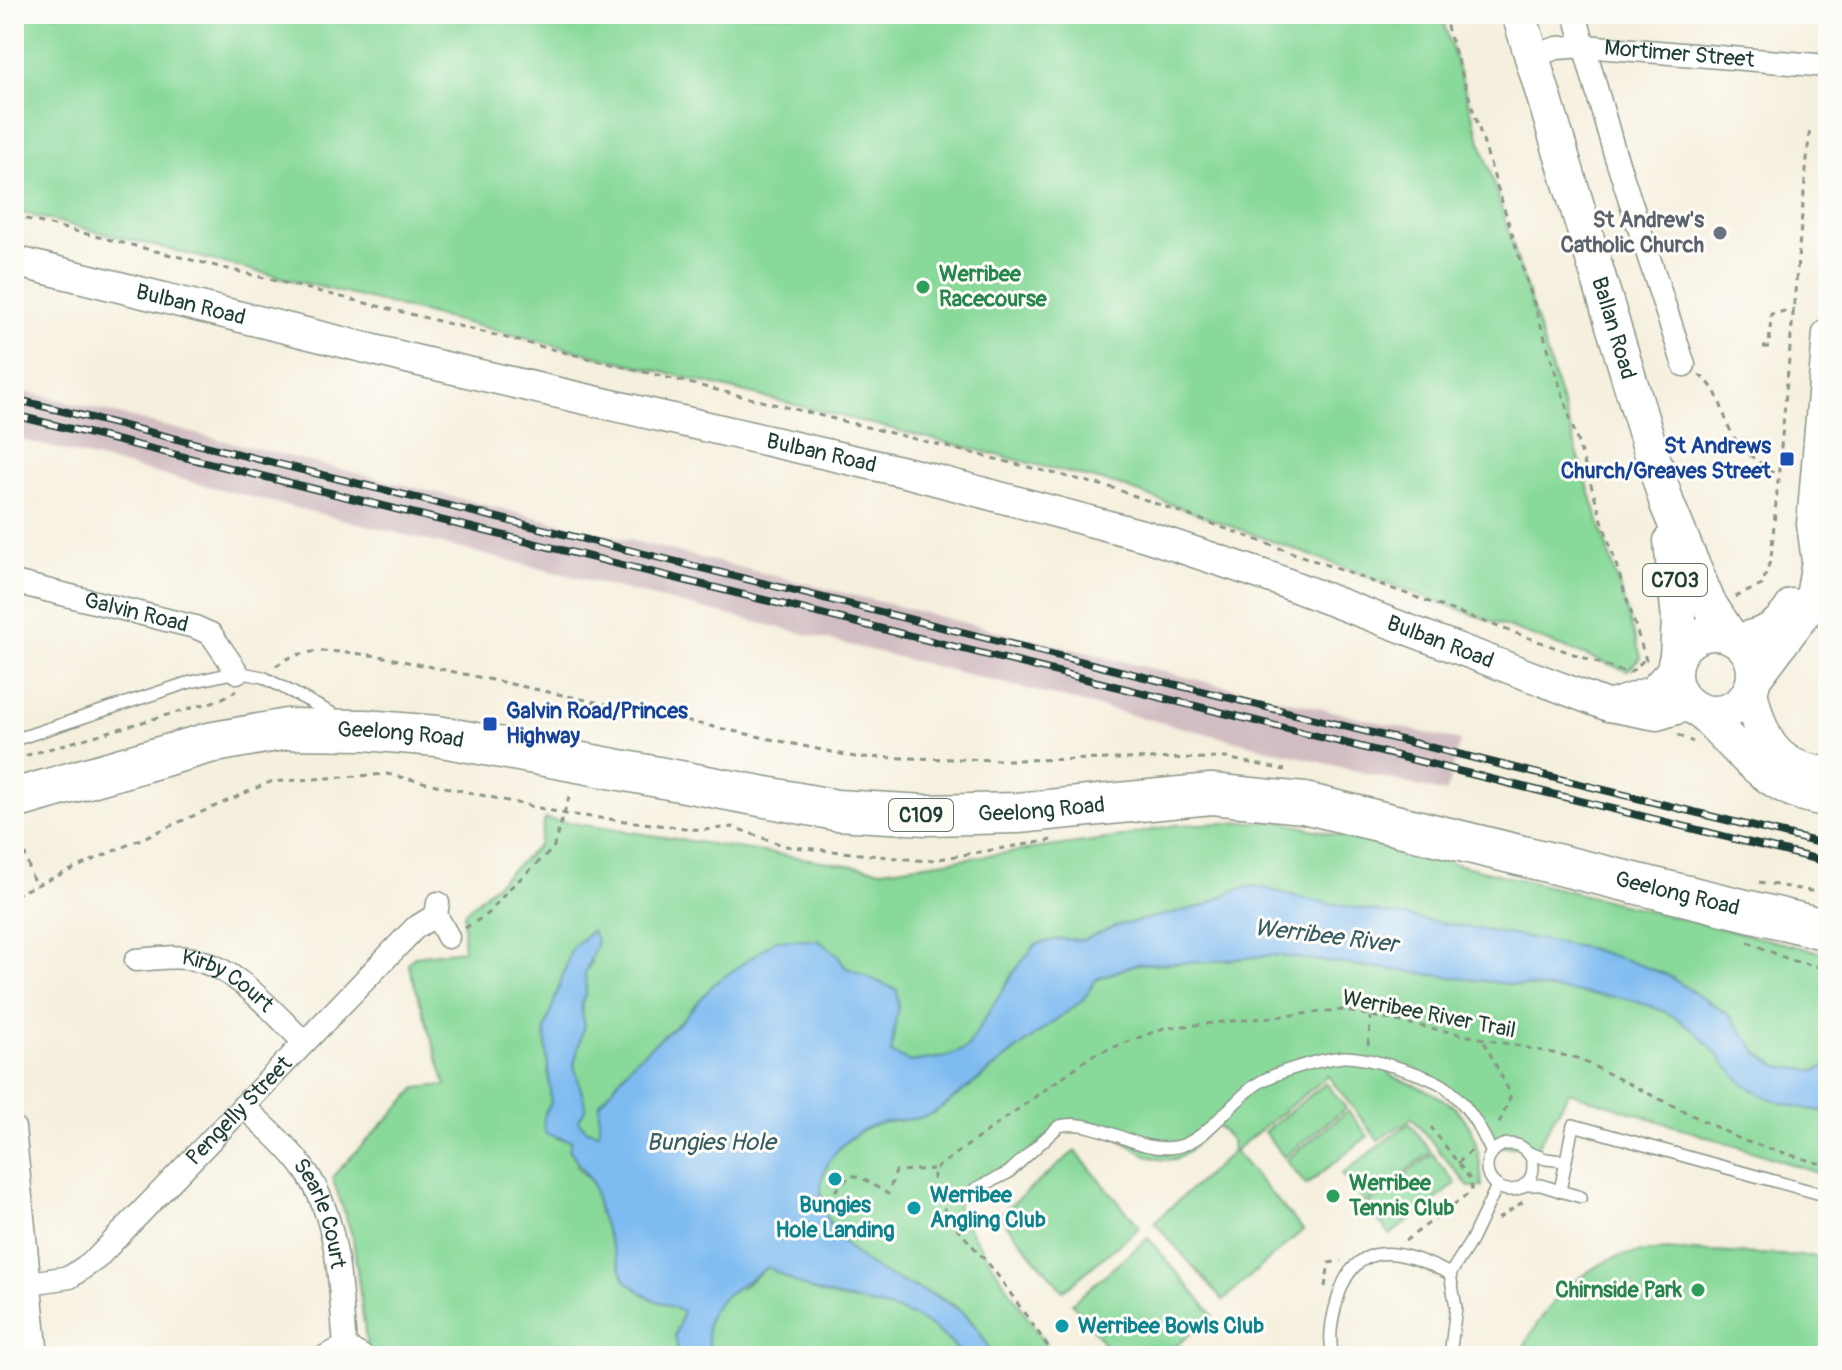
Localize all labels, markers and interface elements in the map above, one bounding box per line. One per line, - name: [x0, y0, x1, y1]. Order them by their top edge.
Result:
- street label: Mortimer Street: [1603, 34, 1756, 74]
- place label: St Andrew's Catholic Church: [1560, 206, 1704, 259]
- marker: St Andrew's Catholic Church: [1711, 224, 1729, 242]
- place label: Werribee Racecourse: [939, 260, 1048, 313]
- street label: Ballan Road: [1585, 273, 1643, 383]
- street label: Bulban Road: [133, 278, 248, 332]
- marker: Werribee Racecourse: [914, 278, 932, 296]
- street label: Bulban Road: [764, 427, 879, 479]
- place label: St Andrews Church/Greaves Street: [1561, 432, 1772, 485]
- marker: St Andrews Church/Greaves Street: [1778, 450, 1796, 468]
- road number: C703: [1643, 564, 1707, 596]
- street label: Galvin Road: [81, 586, 191, 639]
- street label: Bulban Road: [1383, 609, 1498, 675]
- place label: Galvin Road/Princes Highway: [506, 697, 688, 750]
- marker: Galvin Road/Princes Highway: [481, 715, 499, 733]
- street label: Geelong Road: [337, 716, 466, 755]
- street label: Geelong Road: [978, 791, 1106, 828]
- road number: C109: [889, 799, 953, 831]
- street label: Geelong Road: [1612, 865, 1743, 922]
- water label: Werribee River: [1253, 913, 1403, 960]
- street label: Kirby Court: [180, 943, 280, 1018]
- street label: Werribee River Trail: [1340, 983, 1518, 1045]
- street label: Pengelly Street: [180, 1050, 298, 1171]
- water label: Bungies Hole: [647, 1128, 778, 1157]
- street label: Searle Court: [287, 1153, 352, 1270]
- place label: Werribee Tennis Club: [1348, 1169, 1455, 1222]
- marker: Bungies Hole Landing: [826, 1170, 844, 1188]
- place label: Werribee Angling Club: [930, 1181, 1046, 1234]
- marker: Werribee Tennis Club: [1324, 1187, 1342, 1205]
- place label: Bungies Hole Landing: [775, 1191, 895, 1244]
- marker: Werribee Angling Club: [905, 1199, 923, 1217]
- place label: Chirnside Park: [1555, 1276, 1683, 1304]
- marker: Chirnside Park: [1689, 1281, 1707, 1299]
- place label: Werribee Bowls Club: [1078, 1312, 1264, 1340]
- marker: Werribee Bowls Club: [1053, 1317, 1071, 1335]

